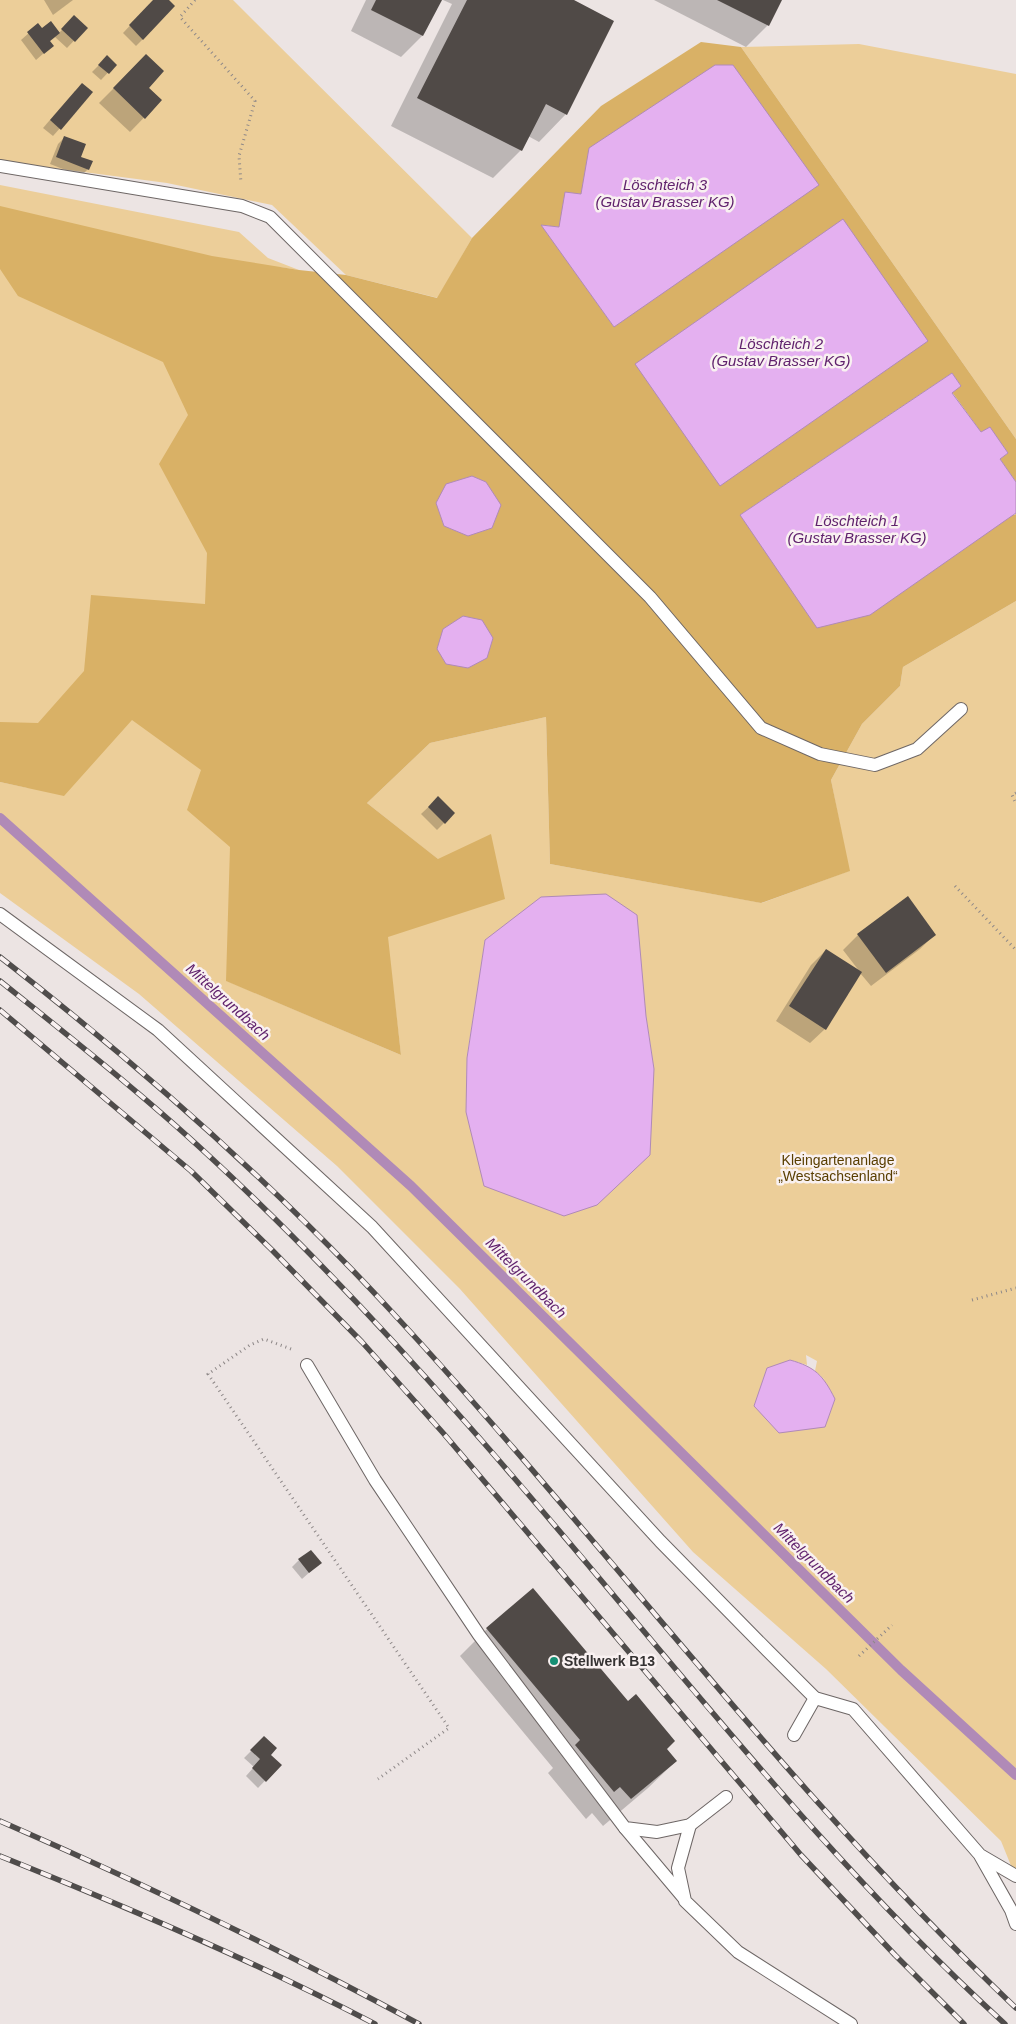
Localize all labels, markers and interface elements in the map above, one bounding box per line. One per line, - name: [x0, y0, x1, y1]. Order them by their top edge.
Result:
- water label: Löschteich 3 (Gustav Brasser KG): [595, 176, 735, 210]
- water label: Löschteich 2 (Gustav Brasser KG): [711, 335, 851, 369]
- water label: Löschteich 1 (Gustav Brasser KG): [787, 512, 927, 546]
- water label: Mittelgrundbach: [183, 960, 274, 1044]
- park label: Kleingartenanlage „Westsachsenland“: [778, 1152, 898, 1184]
- water label: Mittelgrundbach: [483, 1234, 570, 1321]
- water label: Mittelgrundbach: [771, 1519, 858, 1606]
- place label: Stellwerk B13: [564, 1653, 655, 1669]
- marker: Stellwerk B13: [548, 1655, 560, 1667]

